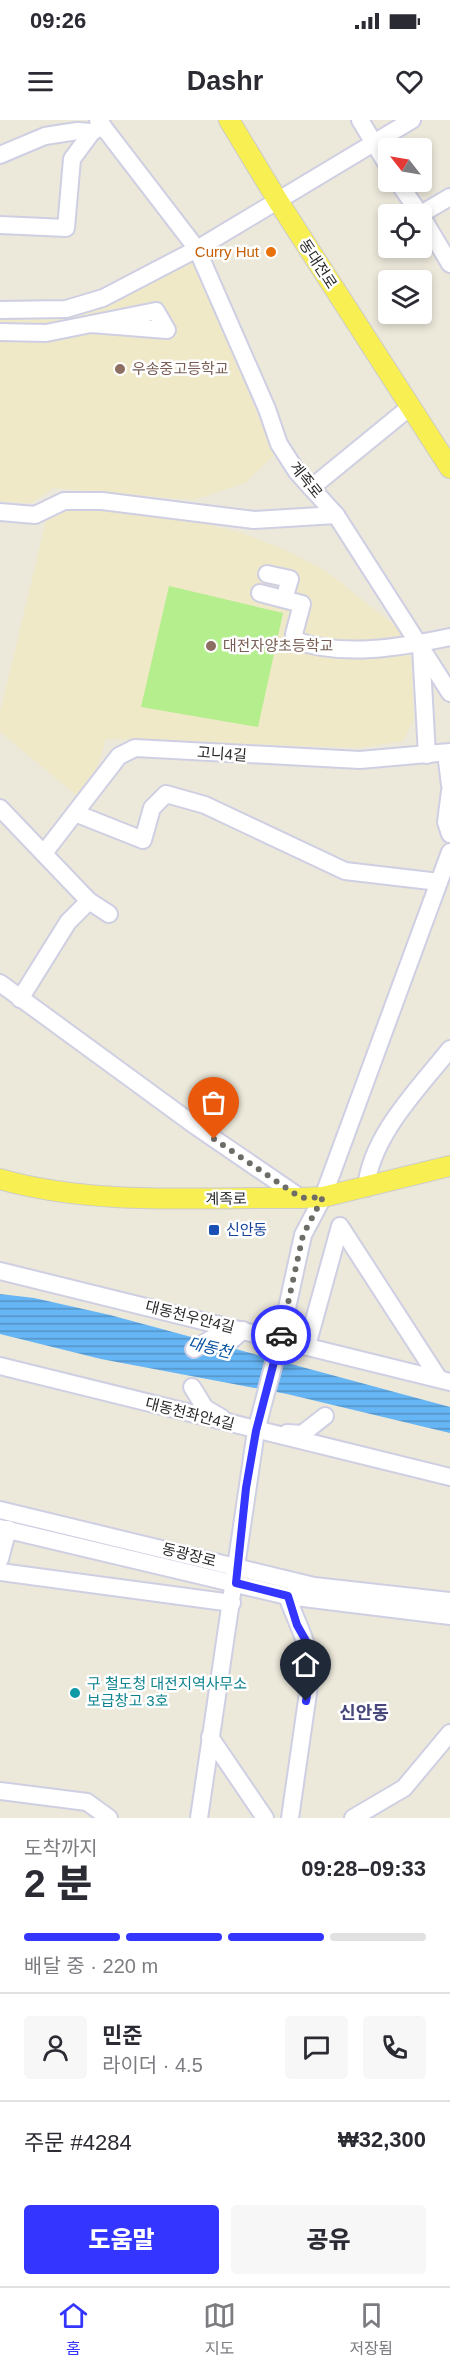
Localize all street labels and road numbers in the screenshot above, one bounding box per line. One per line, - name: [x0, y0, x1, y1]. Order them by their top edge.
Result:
- street label: 동대전로: [296, 236, 341, 292]
- street label: 계족로: [287, 458, 326, 501]
- street label: 고니4길: [197, 743, 247, 764]
- street label: 계족로: [205, 1190, 247, 1207]
- street label: 대동천우안4길: [144, 1297, 236, 1336]
- street label: 대동천좌안4길: [144, 1394, 236, 1433]
- street label: 동광장로: [160, 1540, 218, 1569]

